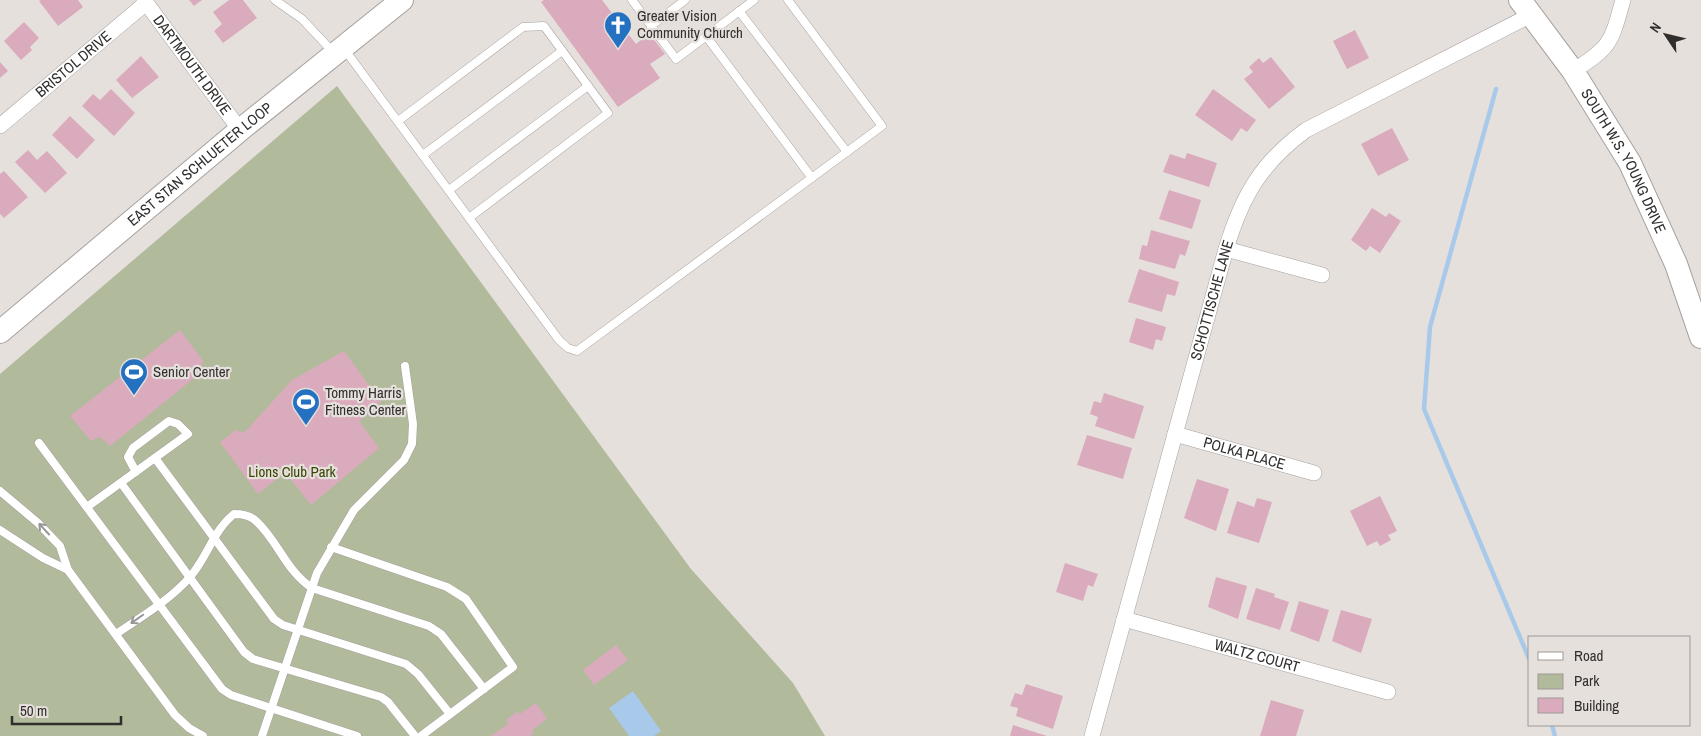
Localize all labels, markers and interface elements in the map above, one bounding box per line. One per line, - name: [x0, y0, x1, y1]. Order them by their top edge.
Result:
- place label: Greater Vision Community Church: [637, 5, 743, 43]
- church icon: Greater Vision Community Church: [603, 10, 633, 49]
- north arrow: [1641, 10, 1691, 60]
- street label: DARTMOUTH DRIVE: [149, 11, 236, 119]
- text: N: [1646, 19, 1665, 36]
- street label: BRISTOL DRIVE: [31, 26, 115, 102]
- street label: SOUTH W.S. YOUNG DRIVE: [1576, 84, 1672, 236]
- street label: EAST STAN SCHLUETER LOOP: [123, 97, 277, 230]
- street label: SCHOTTISCHE LANE: [1185, 237, 1238, 363]
- sports icon: Senior Center: [119, 357, 149, 396]
- place label: Senior Center: [153, 361, 230, 382]
- place label: Tommy Harris Fitness Center: [325, 382, 406, 420]
- sports icon: Tommy Harris Fitness Center: [291, 387, 321, 426]
- street label: POLKA PLACE: [1201, 431, 1288, 474]
- park label: Lions Club Park: [248, 461, 337, 482]
- one-way arrow: [38, 523, 50, 536]
- one-way arrow: [130, 614, 144, 624]
- street label: WALTZ COURT: [1212, 634, 1302, 677]
- legend: [1528, 636, 1691, 726]
- text: Road: [1574, 645, 1603, 666]
- text: Park: [1574, 670, 1600, 691]
- scale bar: [12, 694, 121, 726]
- text: Building: [1574, 695, 1619, 716]
- text: 50 m: [20, 700, 47, 721]

